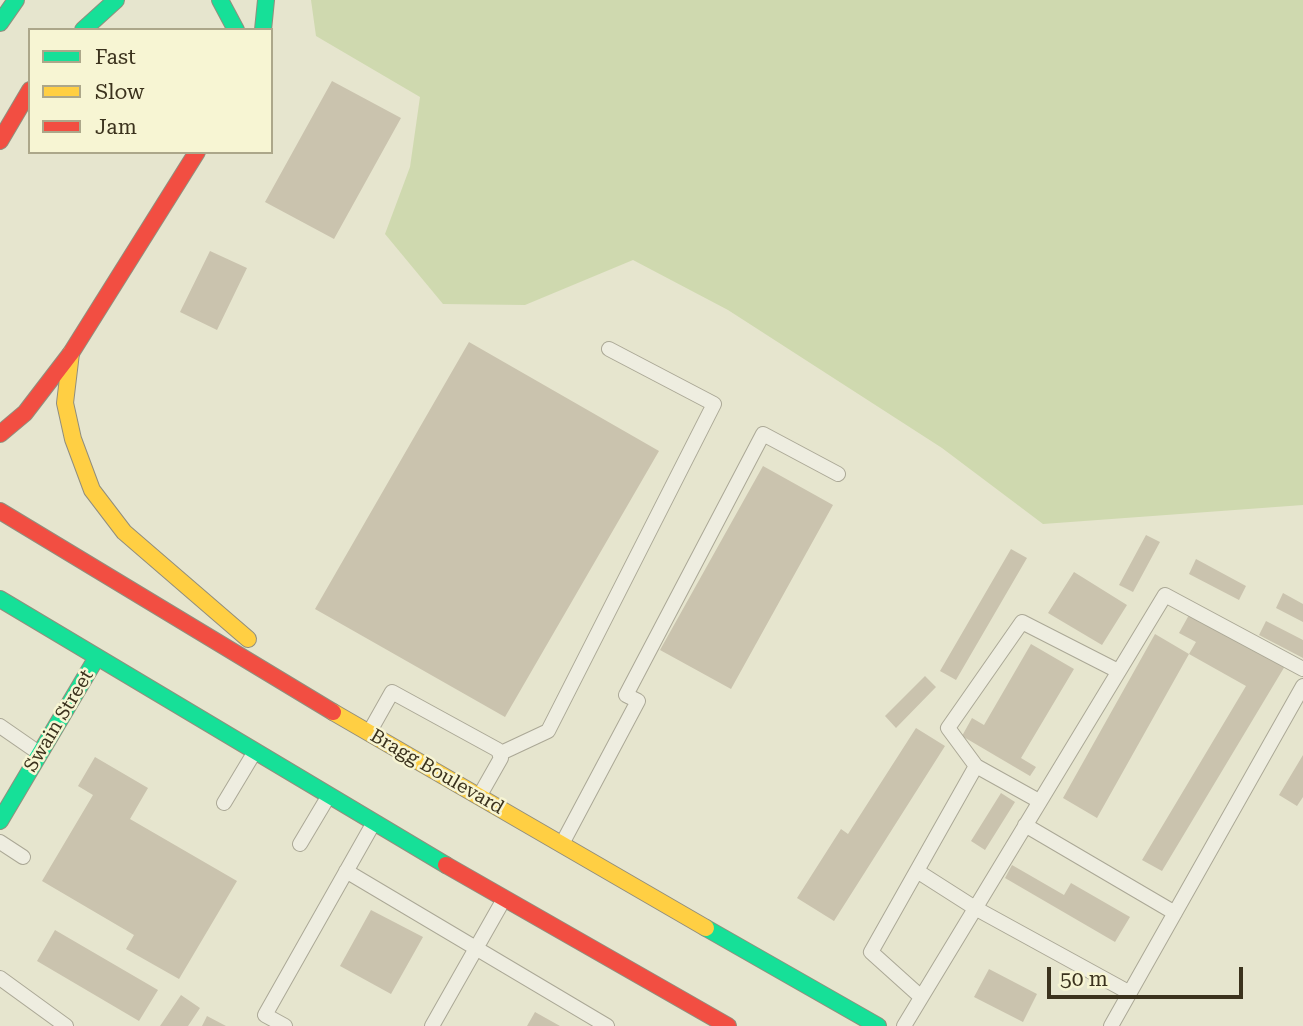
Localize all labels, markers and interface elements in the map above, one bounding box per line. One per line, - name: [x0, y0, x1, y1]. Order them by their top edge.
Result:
- legend: [28, 28, 273, 154]
- text: Fast: [95, 45, 136, 69]
- text: Slow: [95, 80, 144, 104]
- text: Jam: [95, 115, 137, 139]
- street label: Swain Street: [20, 666, 98, 776]
- street label: Bragg Boulevard: [366, 725, 508, 819]
- scale bar: [1051, 953, 1247, 997]
- text: 50 m: [1060, 967, 1108, 991]

